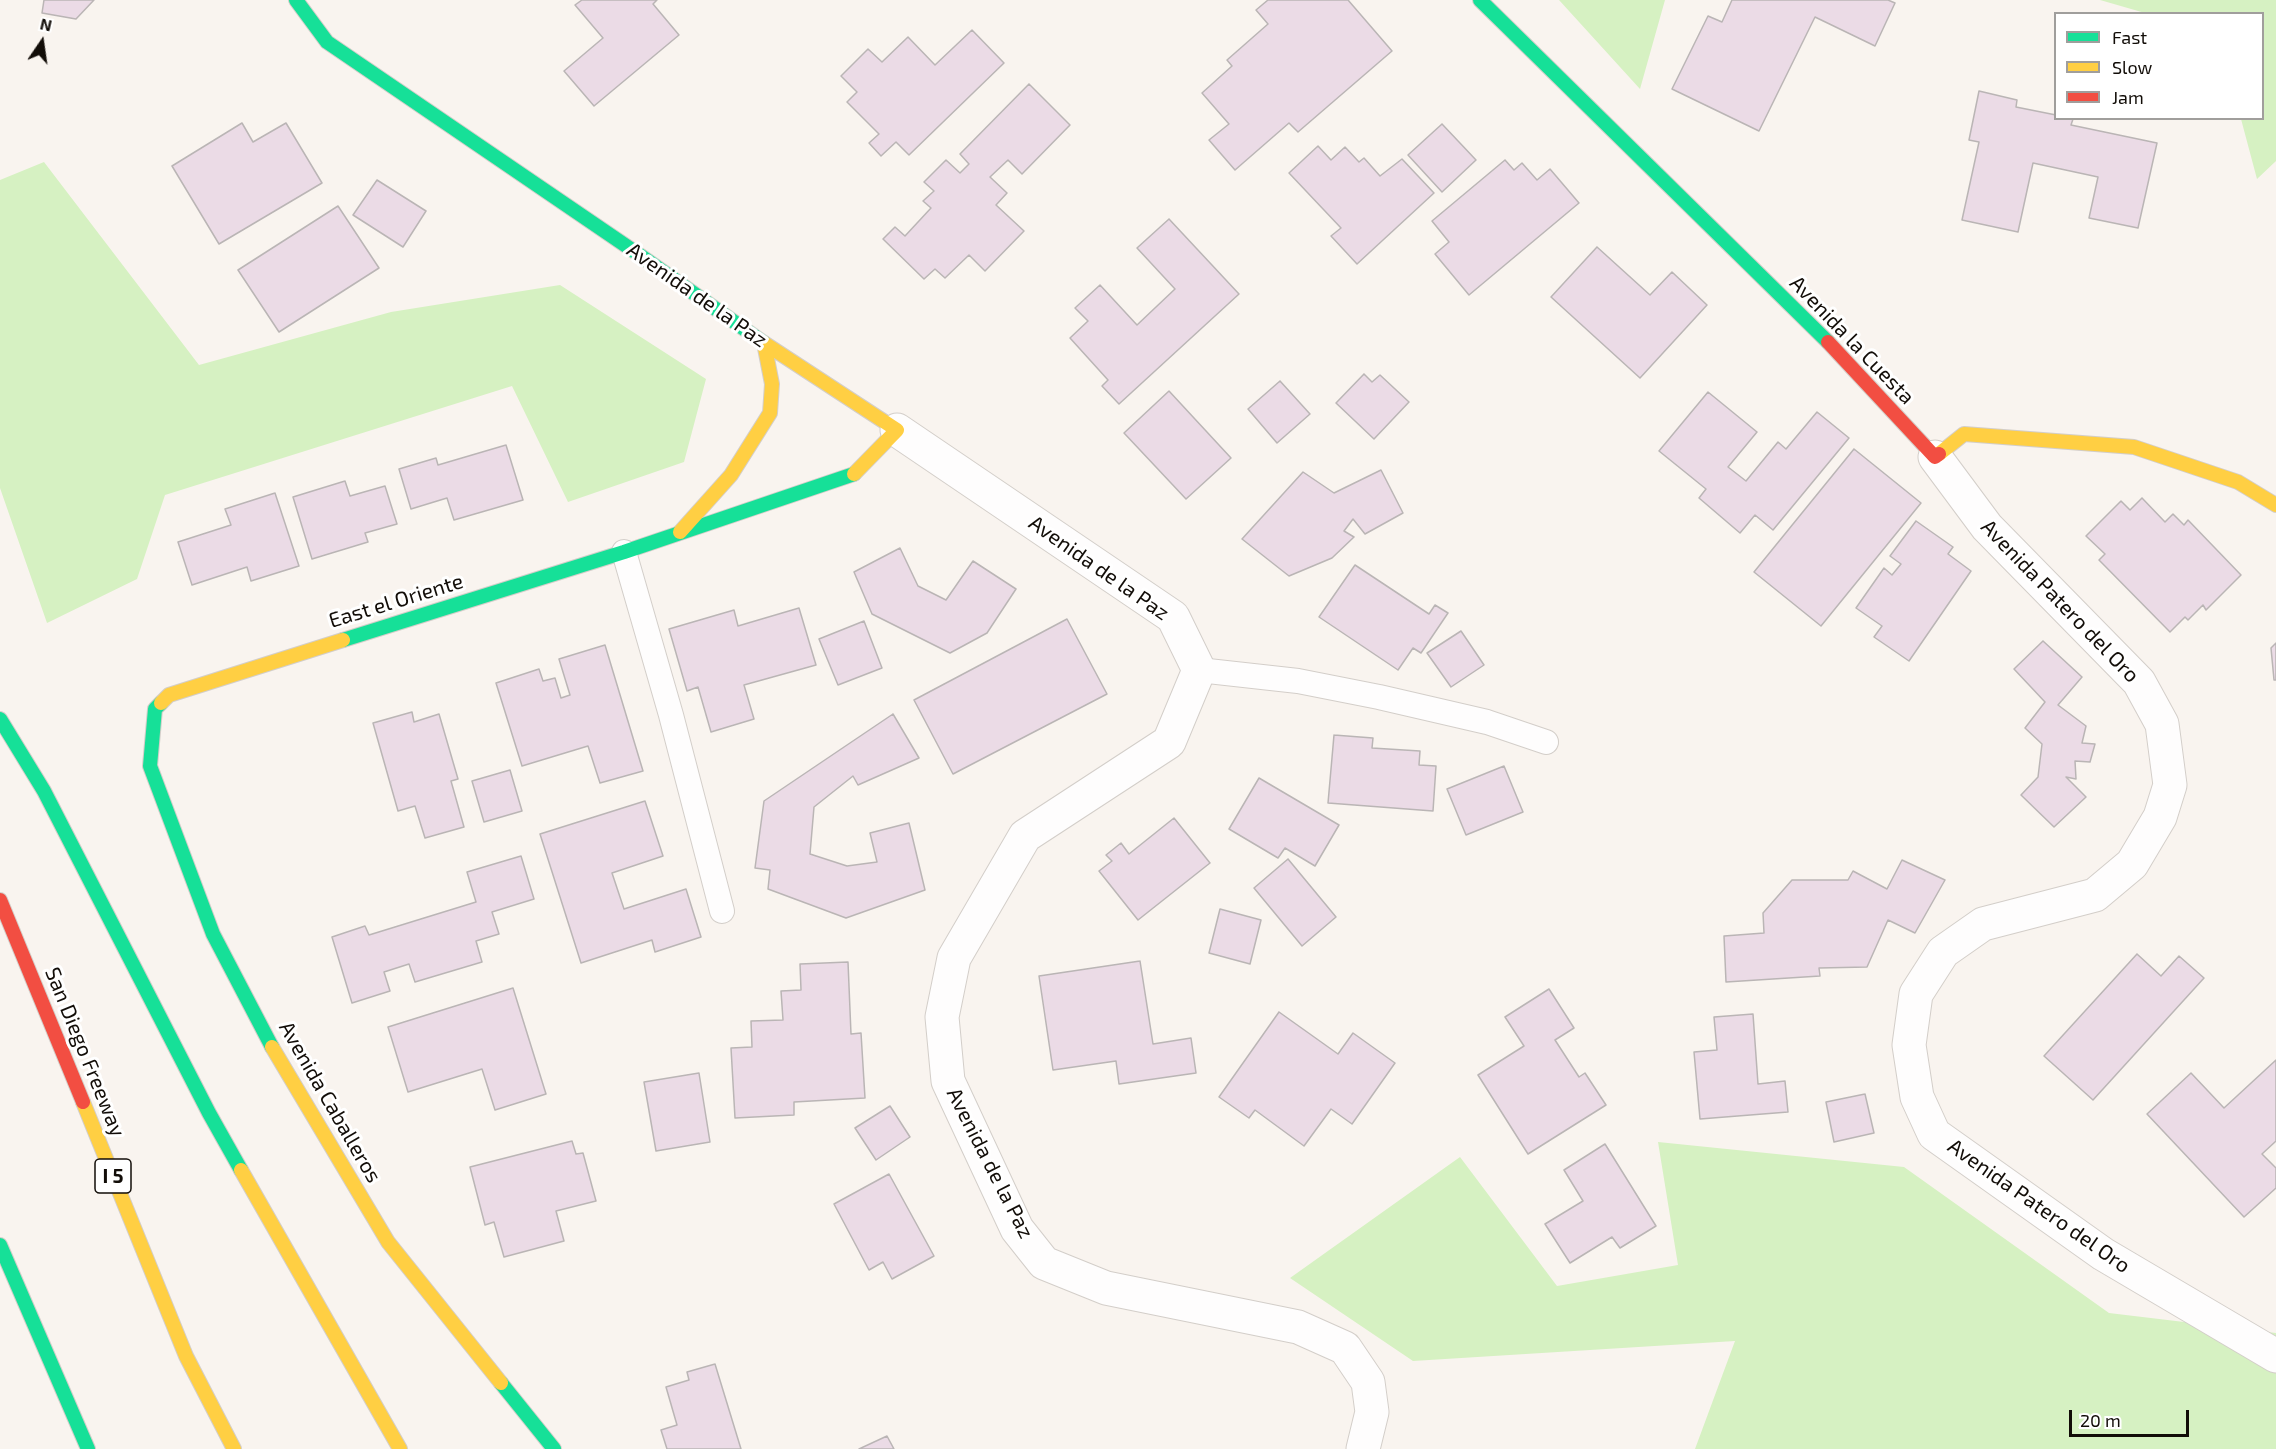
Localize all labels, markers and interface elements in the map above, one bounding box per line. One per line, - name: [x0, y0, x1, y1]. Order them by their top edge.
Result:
- north arrow: [12, 12, 72, 72]
- legend: [2054, 12, 2264, 120]
- text: N: [38, 13, 54, 35]
- text: Fast: [2112, 26, 2147, 48]
- text: Slow: [2112, 56, 2152, 78]
- text: Jam: [2112, 86, 2144, 108]
- street label: Avenida de la Paz: [622, 237, 772, 353]
- street label: Avenida la Cuesta: [1784, 271, 1920, 409]
- street label: Avenida de la Paz: [1024, 510, 1174, 626]
- street label: Avenida Patero del Oro: [1976, 514, 2144, 688]
- street label: East el Oriente: [326, 569, 466, 633]
- street label: San Diego Freeway: [40, 964, 130, 1140]
- street label: Avenida Caballeros: [274, 1017, 386, 1187]
- street label: Avenida de la Paz: [941, 1084, 1039, 1242]
- street label: Avenida Patero del Oro: [1943, 1134, 2135, 1278]
- road number: I 5: [95, 1159, 131, 1193]
- scale bar: [2072, 1398, 2192, 1436]
- text: 20 m: [2080, 1409, 2121, 1431]

